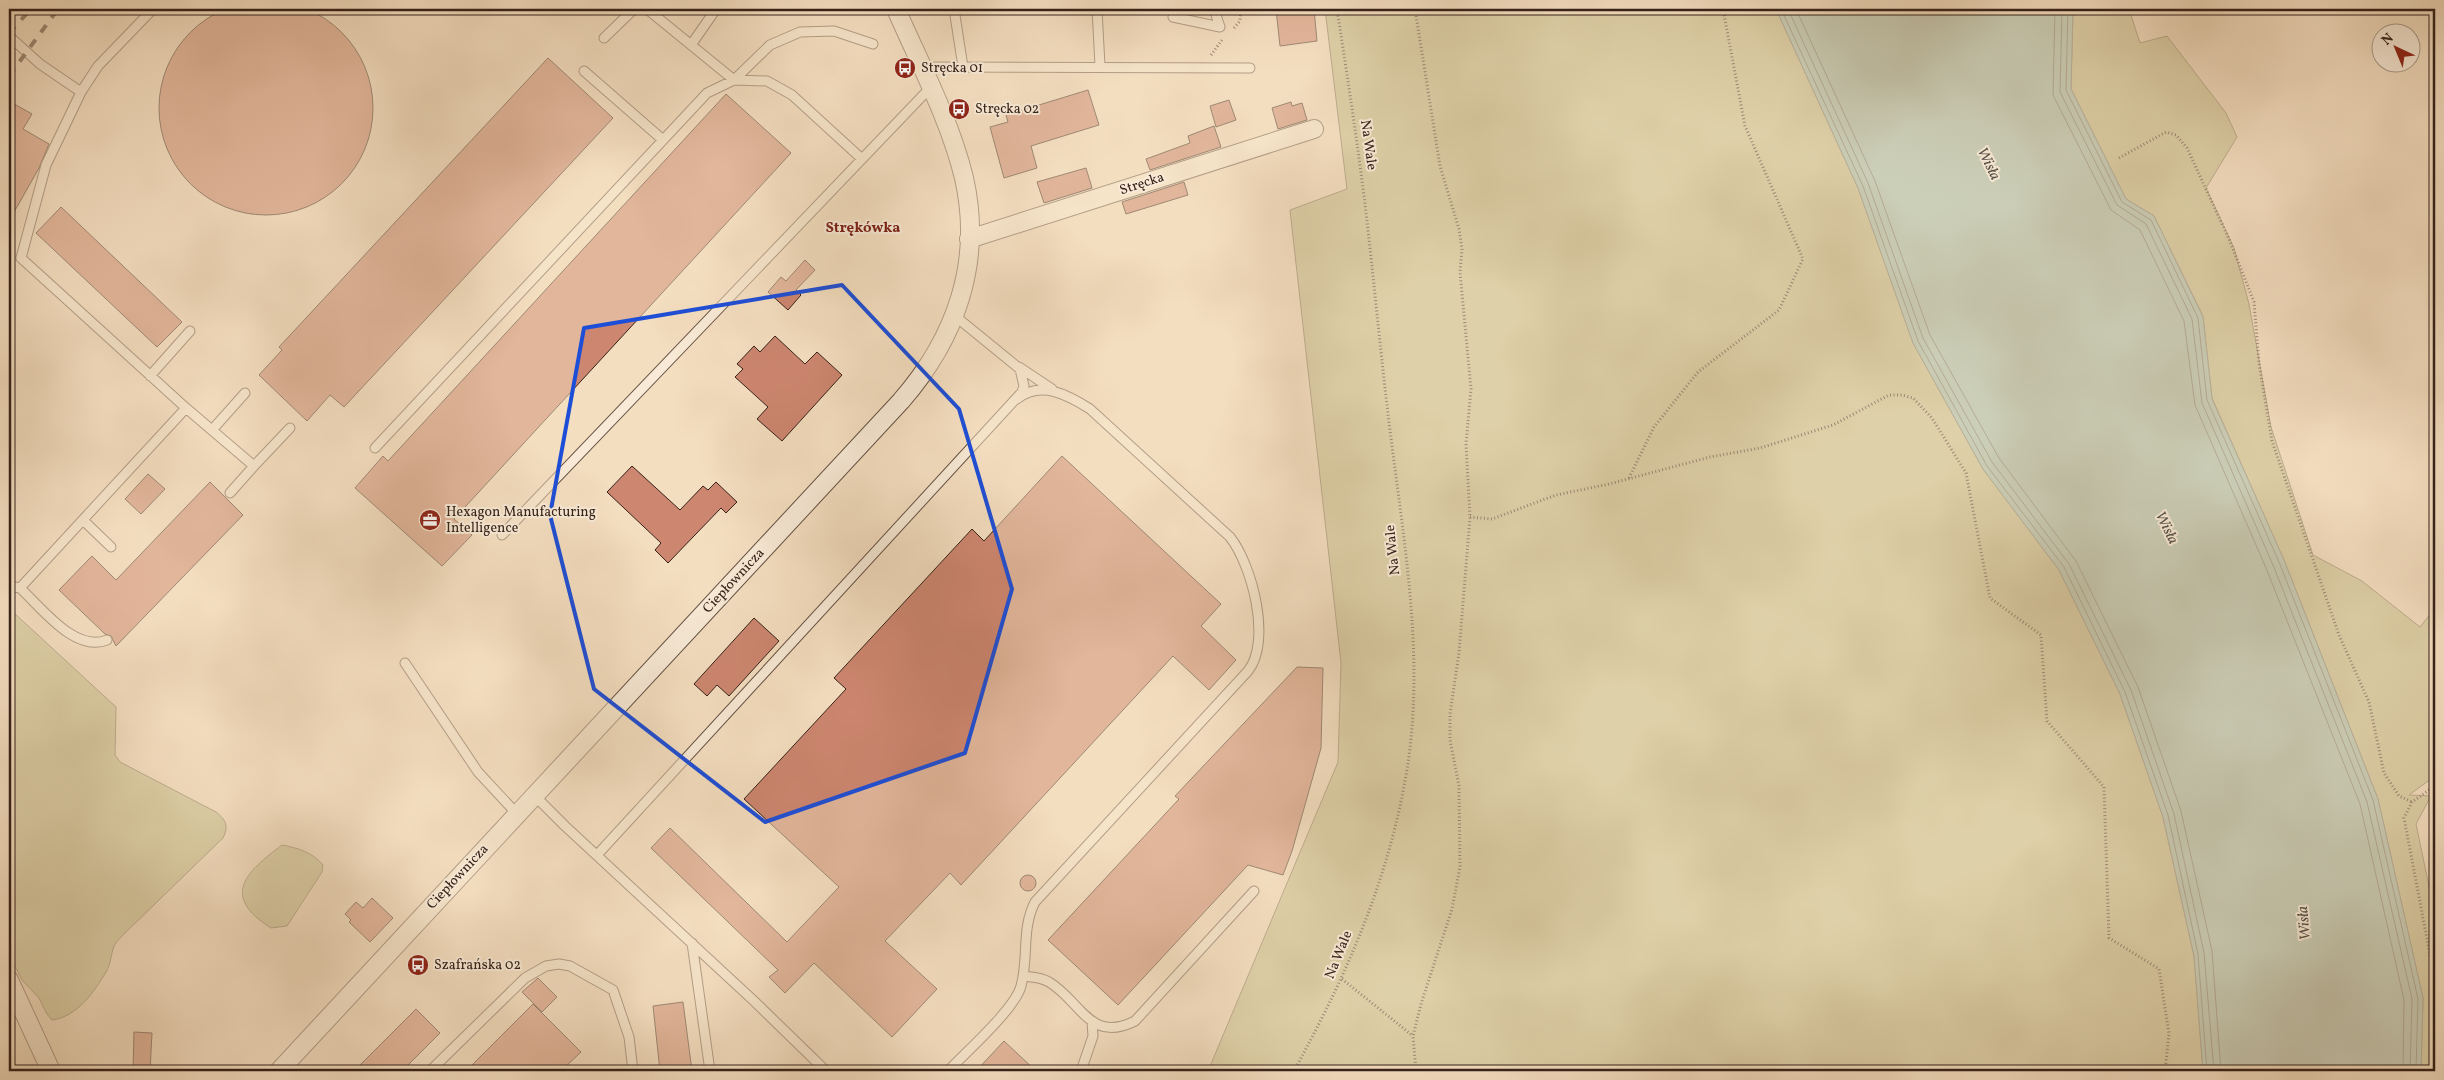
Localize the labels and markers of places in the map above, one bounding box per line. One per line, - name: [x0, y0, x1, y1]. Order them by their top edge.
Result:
- bus stop icon: Stręcka 01: [893, 56, 917, 80]
- place label: Stręcka 01: [921, 59, 983, 78]
- bus stop icon: Stręcka 02: [947, 97, 971, 121]
- place label: Stręcka 02: [975, 100, 1039, 119]
- place label: Hexagon Manufacturing Intelligence: [446, 503, 596, 538]
- office icon: Hexagon Manufacturing Intelligence: [418, 508, 442, 532]
- bus stop icon: Szafrańska 02: [406, 953, 430, 977]
- place label: Szafrańska 02: [434, 956, 521, 975]

